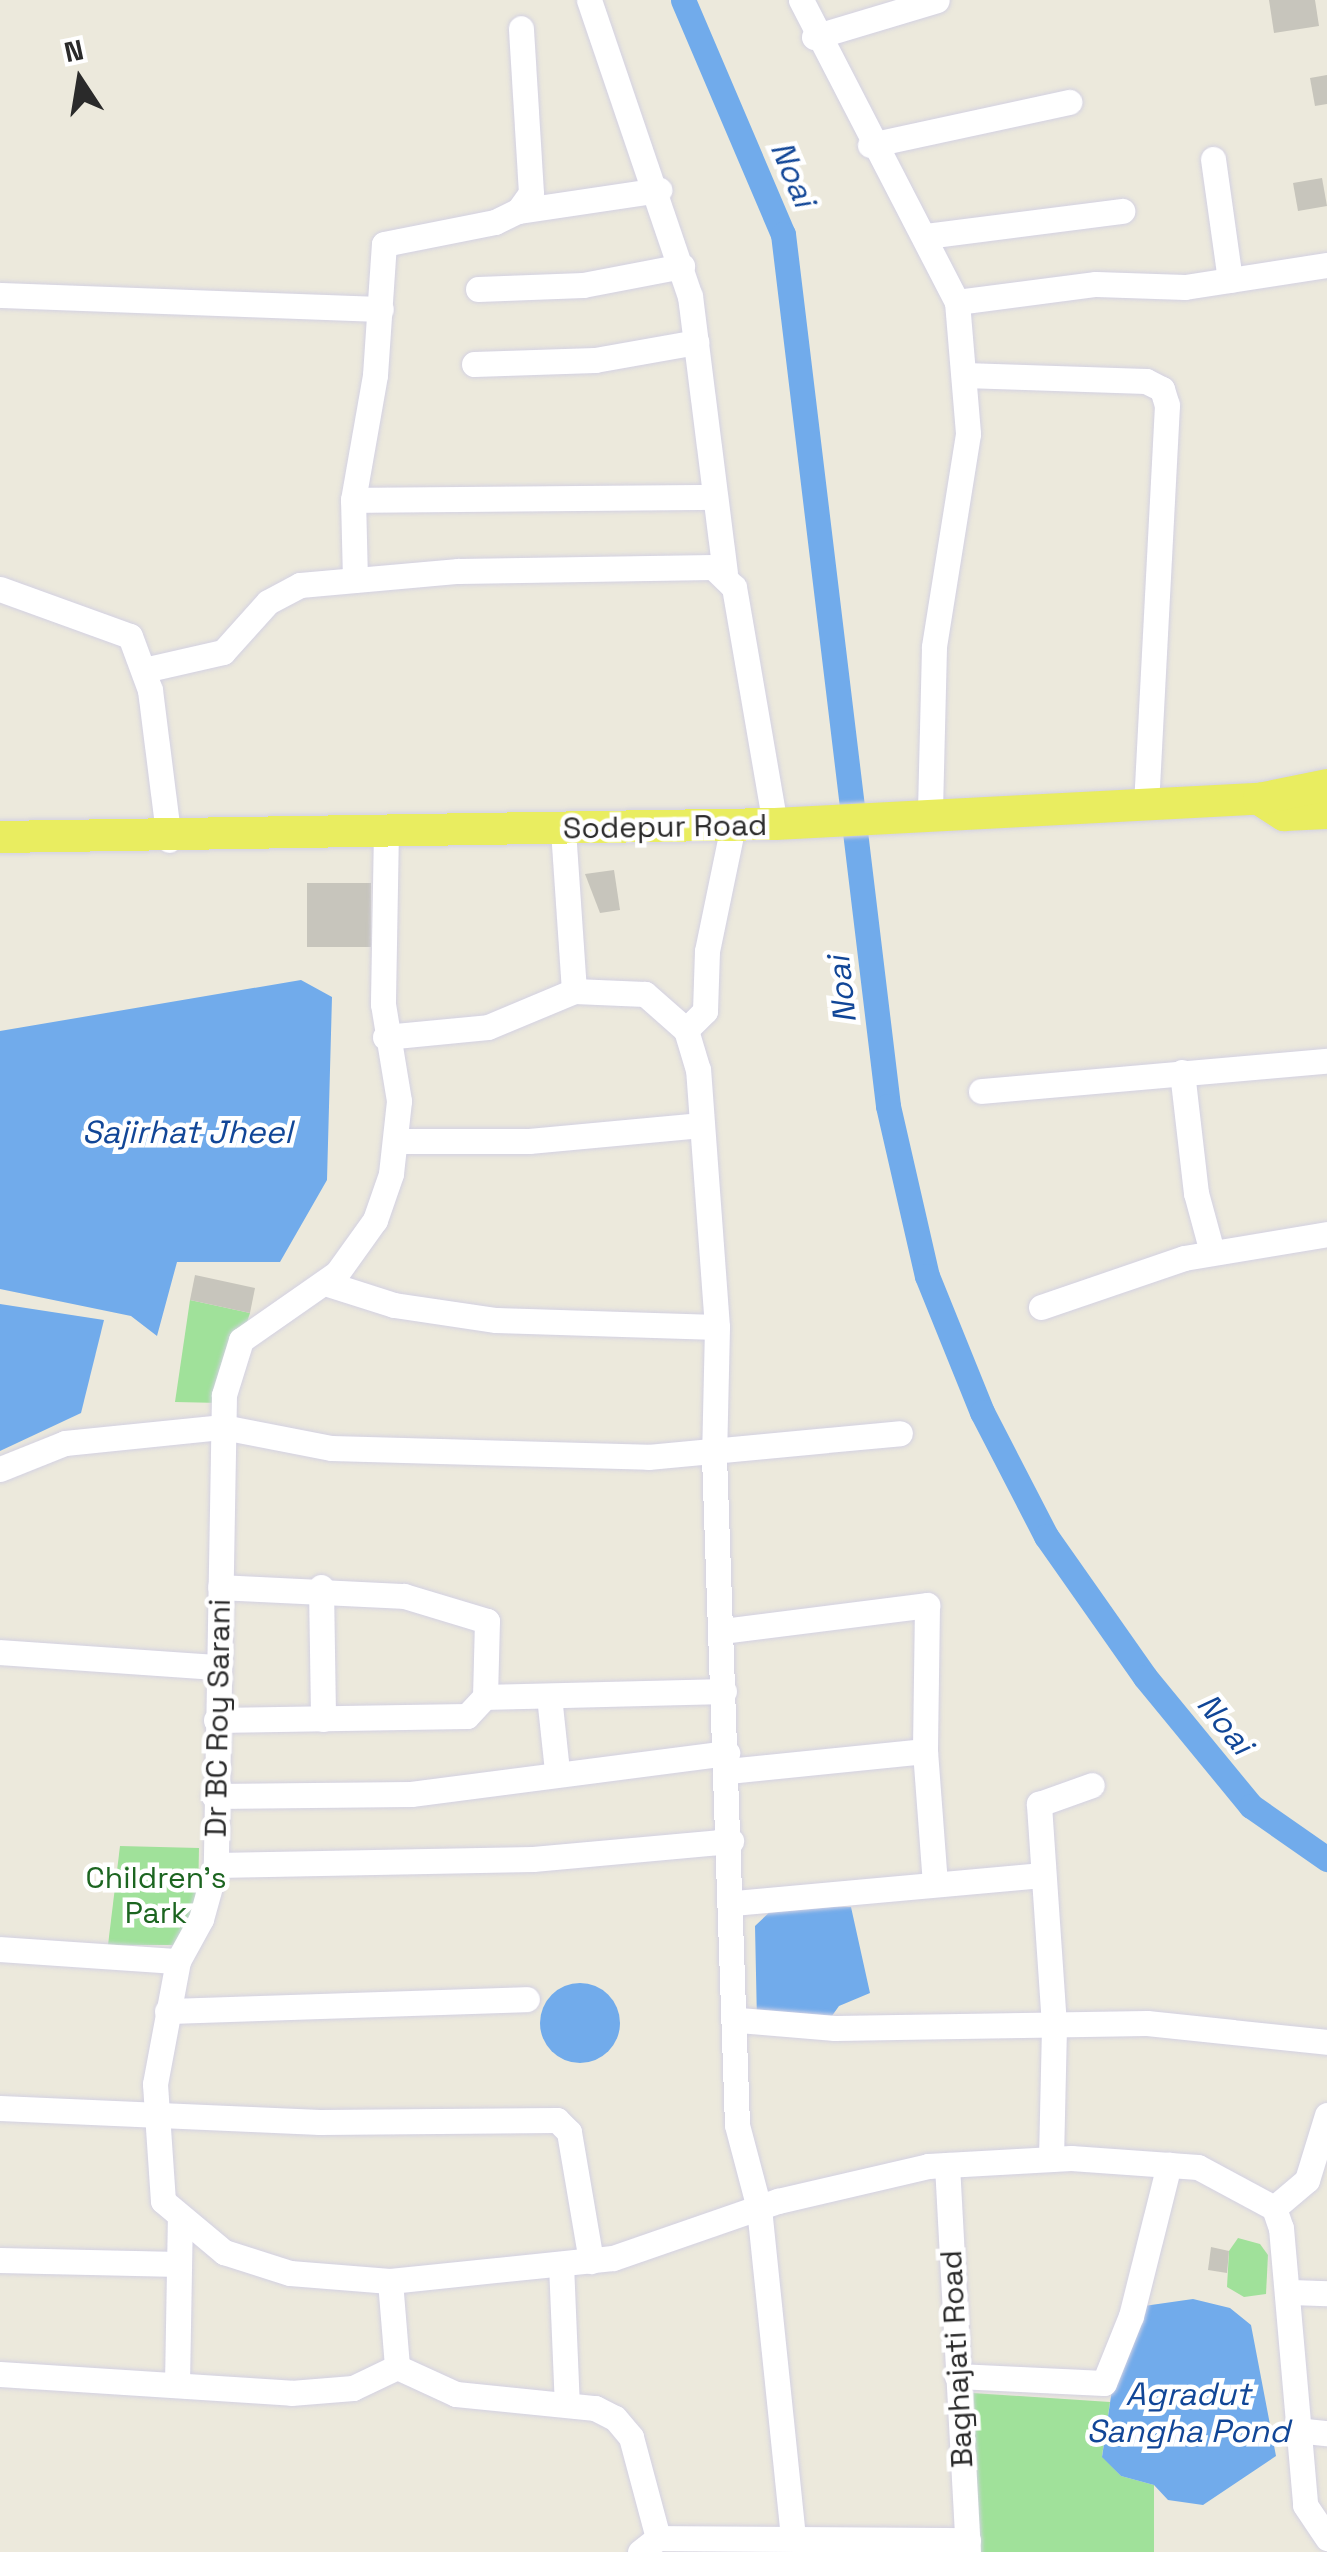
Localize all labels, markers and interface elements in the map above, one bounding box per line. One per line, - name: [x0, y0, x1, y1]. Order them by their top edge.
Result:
- north arrow: [30, 30, 130, 130]
- text: N: [61, 31, 87, 70]
- water label: Noai: [762, 136, 824, 212]
- street label: Sodepur Road: [563, 807, 767, 847]
- water label: Noai: [819, 955, 865, 1025]
- water label: Sajirhat Jheel: [82, 1113, 292, 1151]
- street label: Dr BC Roy Sarani: [198, 1598, 238, 1838]
- water label: Noai: [1189, 1686, 1261, 1762]
- park label: Children's Park: [86, 1860, 226, 1930]
- street label: Baghajati Road: [933, 2249, 981, 2469]
- water label: Agradut Sangha Pond: [1086, 2376, 1290, 2451]

